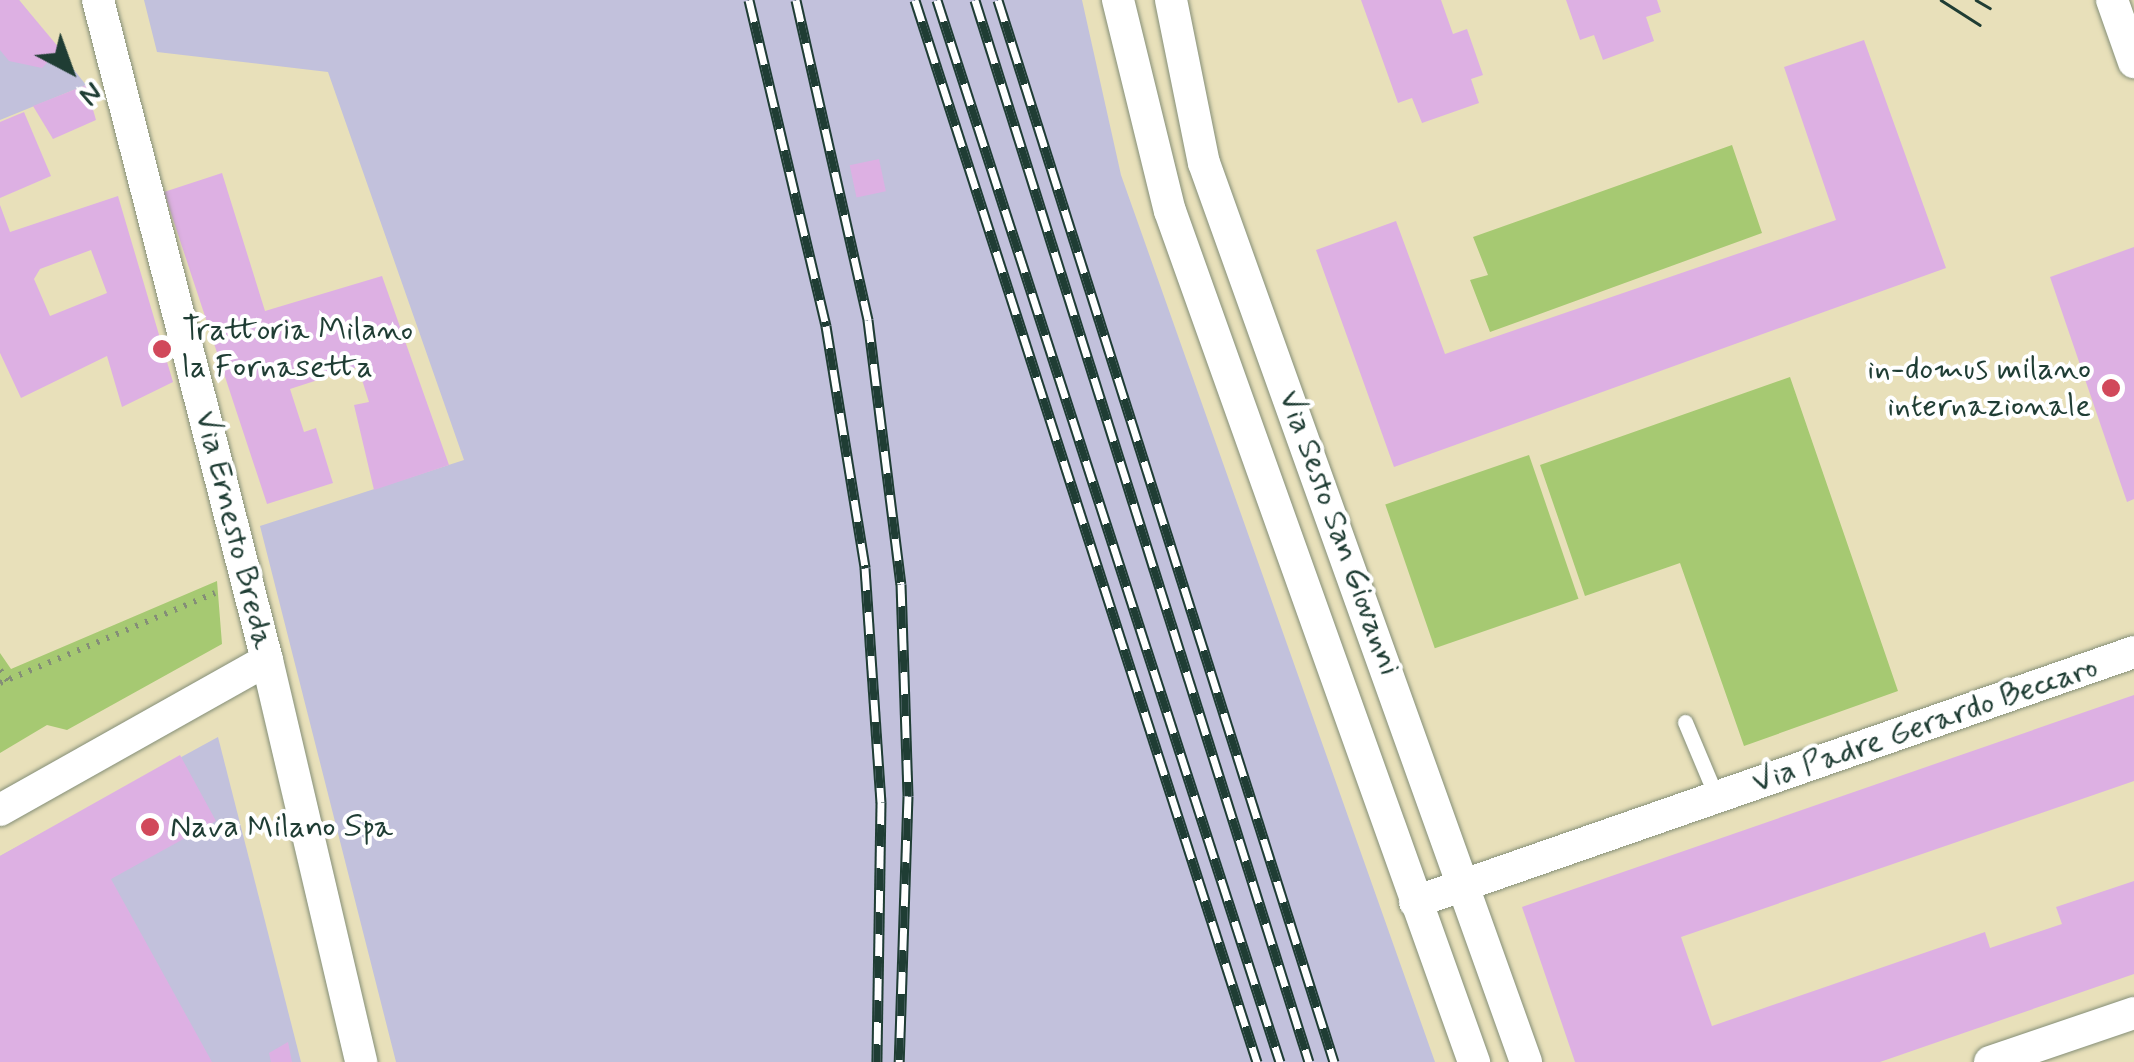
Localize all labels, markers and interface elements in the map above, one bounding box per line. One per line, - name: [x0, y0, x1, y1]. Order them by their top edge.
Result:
- north arrow: [20, 20, 120, 120]
- text: N: [71, 73, 109, 113]
- place label: Trattoria Milano la Fornasetta: [182, 312, 413, 387]
- marker: Trattoria Milano la Fornasetta: [151, 338, 173, 360]
- place label: in-domus milano internazionale: [1869, 351, 2091, 426]
- marker: in-domus milano internazionale: [2100, 377, 2122, 399]
- street label: Via Sesto San Giovanni: [1269, 385, 1409, 681]
- street label: Via Ernesto Breda: [186, 409, 282, 651]
- street label: Via Padre Gerardo Beccaro: [1749, 649, 2101, 801]
- place label: Nava Milano Spa: [170, 808, 400, 846]
- marker: Nava Milano Spa: [139, 816, 161, 838]

